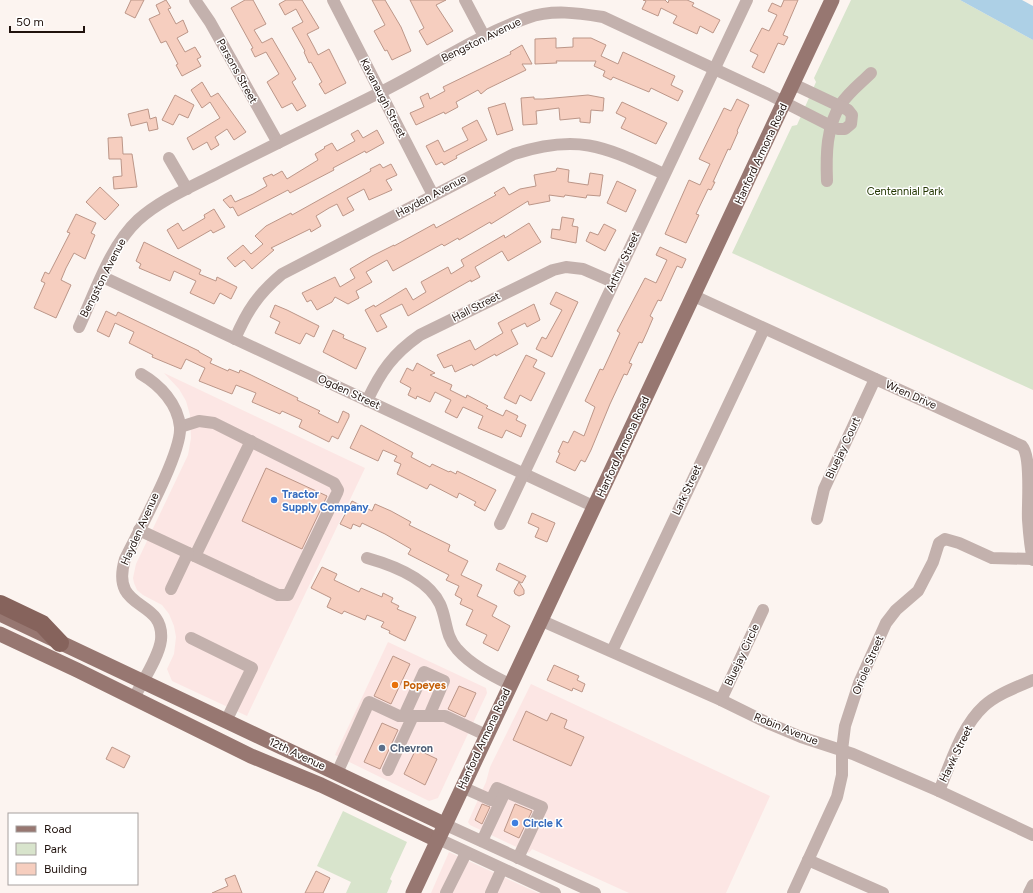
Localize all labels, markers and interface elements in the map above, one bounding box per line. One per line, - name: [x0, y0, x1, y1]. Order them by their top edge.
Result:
- scale bar: [10, 8, 84, 34]
- text: 50 m: [16, 15, 44, 29]
- street label: Bengston Avenue: [439, 15, 523, 65]
- street label: Parsons Street: [214, 36, 260, 106]
- street label: Kavanaugh Street: [357, 56, 409, 140]
- street label: Hanford Armona Road: [732, 101, 790, 207]
- street label: Hayden Avenue: [394, 172, 468, 220]
- park label: Centennial Park: [867, 185, 944, 198]
- street label: Arthur Street: [603, 230, 643, 294]
- street label: Bengston Avenue: [77, 236, 129, 320]
- street label: Hall Street: [450, 289, 502, 325]
- street label: Ogden Street: [316, 372, 382, 412]
- street label: Wren Drive: [883, 378, 939, 412]
- street label: Hanford Armona Road: [594, 394, 652, 500]
- street label: Bluejay Court: [823, 415, 863, 481]
- street label: Lark Street: [670, 463, 704, 517]
- place label: Tractor Supply Company: [282, 488, 369, 514]
- street label: Hayden Avenue: [118, 491, 162, 567]
- marker: Tractor Supply Company: [269, 495, 279, 505]
- street label: Bluejay Circle: [722, 622, 762, 688]
- street label: Oriole Street: [850, 633, 886, 697]
- place label: Popeyes: [403, 679, 446, 692]
- marker: Popeyes: [390, 680, 400, 690]
- street label: Hanford Armona Road: [455, 686, 513, 792]
- street label: Robin Avenue: [752, 710, 820, 748]
- street label: Hawk Street: [937, 724, 975, 784]
- street label: 12th Avenue: [267, 735, 327, 773]
- place label: Chevron: [390, 742, 433, 755]
- marker: Chevron: [377, 743, 387, 753]
- legend: [8, 813, 138, 885]
- place label: Circle K: [523, 817, 563, 830]
- marker: Circle K: [510, 818, 520, 828]
- text: Road: [44, 822, 72, 836]
- text: Park: [44, 842, 67, 856]
- text: Building: [44, 862, 87, 876]

